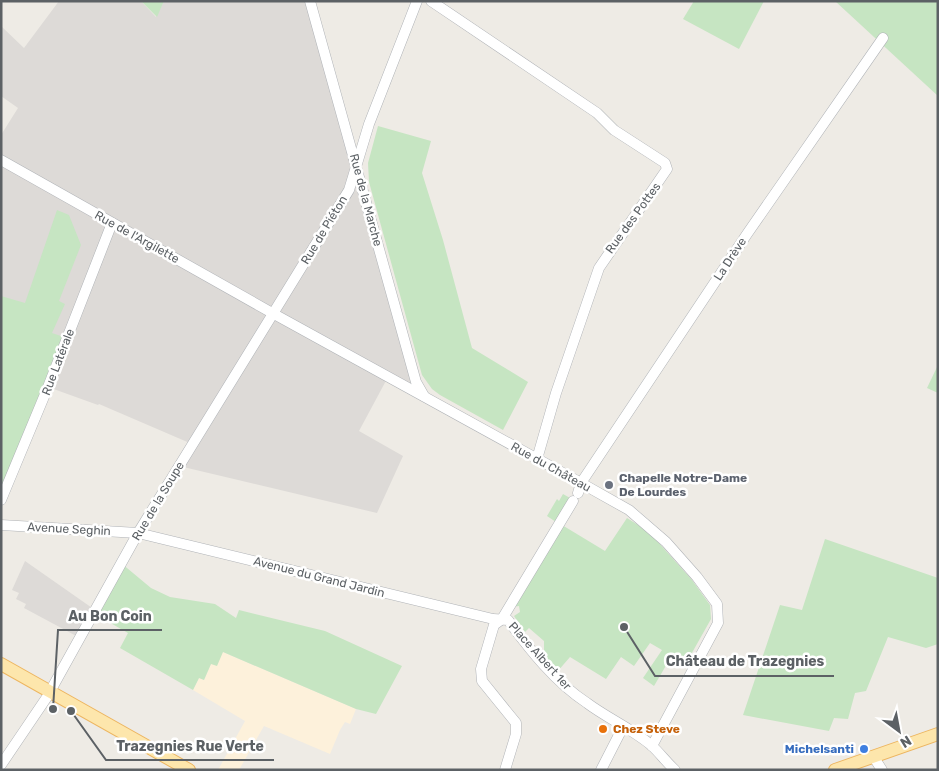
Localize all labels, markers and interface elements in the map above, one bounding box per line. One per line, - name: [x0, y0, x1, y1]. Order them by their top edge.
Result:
- street label: Rue de la Marche: [347, 152, 385, 248]
- street label: Rue des Pottes: [603, 180, 663, 256]
- street label: Rue de Piéton: [298, 193, 350, 267]
- street label: Rue de l'Argilette: [92, 208, 182, 266]
- street label: La Drève: [711, 235, 749, 283]
- street label: Rue Latérale: [39, 326, 77, 397]
- street label: Rue du Château: [509, 439, 593, 495]
- street label: Rue de la Soupe: [129, 459, 187, 543]
- place label: Chapelle Notre-Dame De Lourdes: [619, 471, 747, 499]
- marker: Chapelle Notre-Dame De Lourdes: [603, 479, 615, 491]
- street label: Avenue Seghin: [27, 520, 111, 538]
- street label: Avenue du Grand Jardin: [252, 554, 386, 600]
- callout: Au Bon Coin: [58, 601, 162, 630]
- text: Au Bon Coin: [68, 608, 152, 625]
- street label: Place Albert 1er: [506, 619, 574, 693]
- callout: Château de Trazegnies: [655, 647, 834, 676]
- text: Château de Trazegnies: [666, 653, 825, 670]
- north arrow: [874, 706, 924, 756]
- place label: Chez Steve: [613, 722, 680, 736]
- marker: Chez Steve: [597, 723, 609, 735]
- callout: Trazegnies Rue Verte: [106, 731, 274, 760]
- text: N: [897, 732, 914, 751]
- text: Trazegnies Rue Verte: [116, 738, 264, 755]
- place label: Michelsanti: [785, 742, 854, 756]
- marker: Michelsanti: [858, 743, 870, 755]

